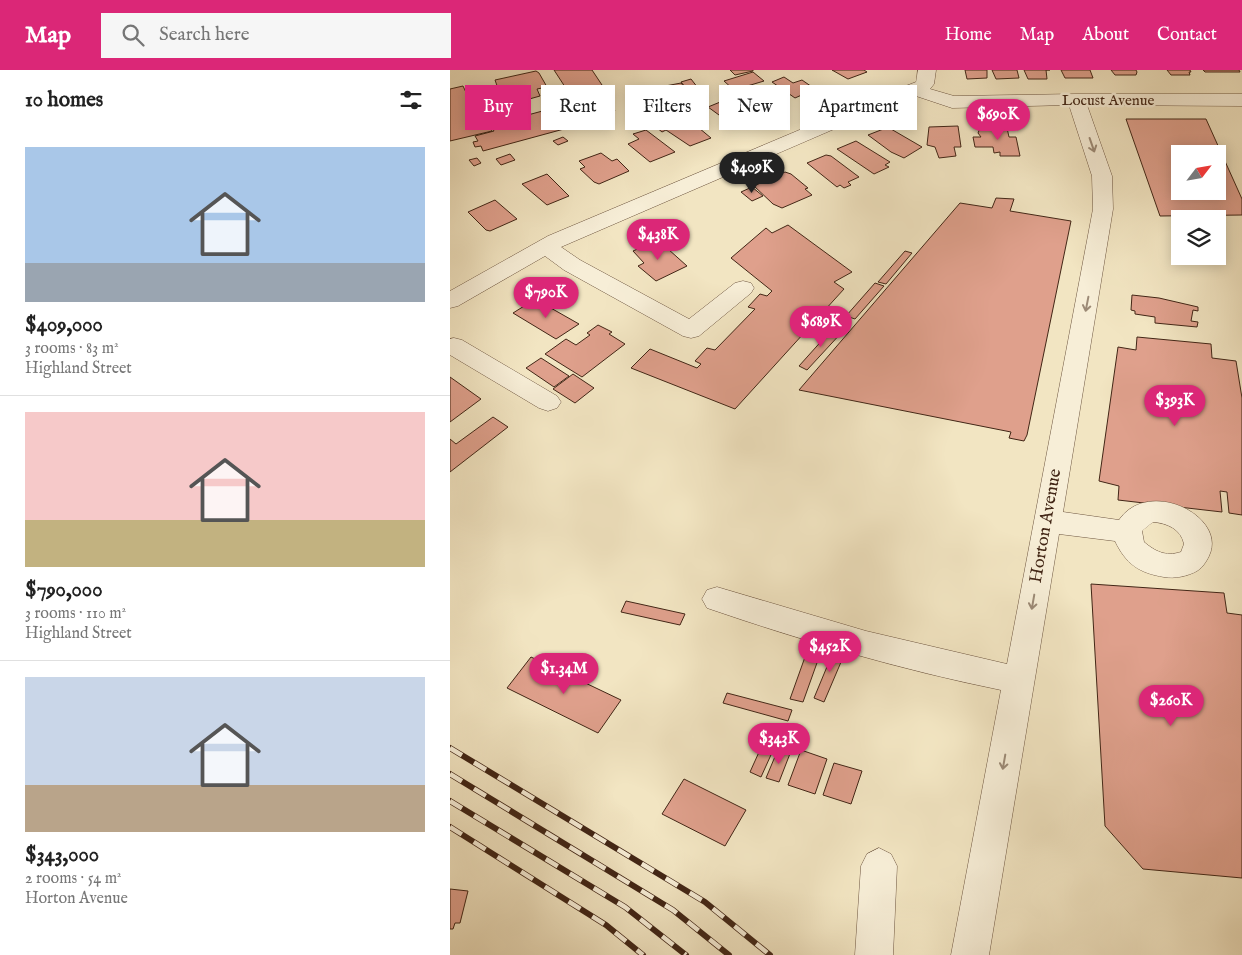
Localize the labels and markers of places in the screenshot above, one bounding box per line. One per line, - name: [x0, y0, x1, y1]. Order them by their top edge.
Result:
- pin: $690K: [963, 98, 1033, 141]
- pin: $409K: [717, 152, 787, 194]
- pin: $438K: [623, 218, 693, 261]
- pin: $790K: [511, 276, 581, 319]
- pin: $689K: [786, 306, 856, 348]
- pin: $393K: [1140, 384, 1210, 427]
- pin: $452K: [795, 630, 865, 673]
- pin: $1.34M: [523, 652, 605, 695]
- pin: $260K: [1136, 684, 1206, 727]
- pin: $343K: [744, 722, 814, 765]

